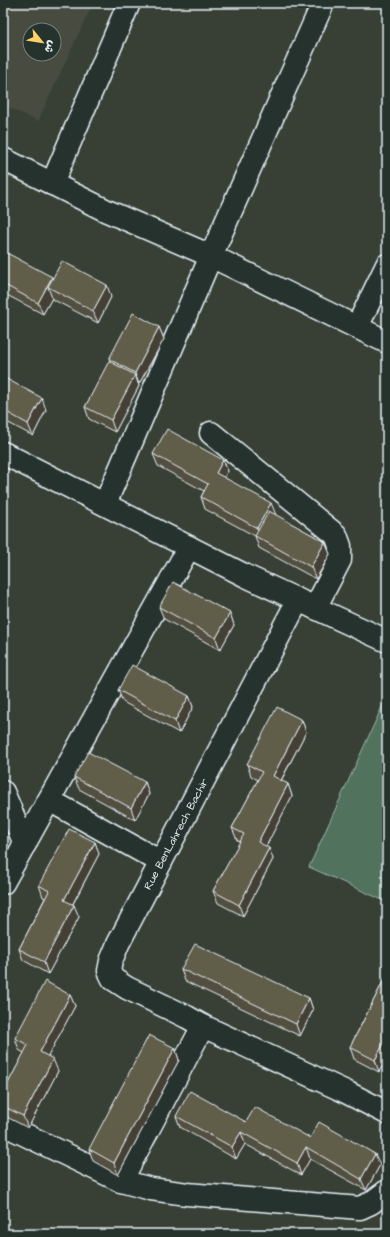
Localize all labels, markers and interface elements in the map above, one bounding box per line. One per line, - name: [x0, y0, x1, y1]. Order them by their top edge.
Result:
- north arrow: [22, 22, 62, 62]
- text: ش: [41, 38, 60, 56]
- street label: Rue BenLahrech Bachir: [140, 776, 212, 892]

